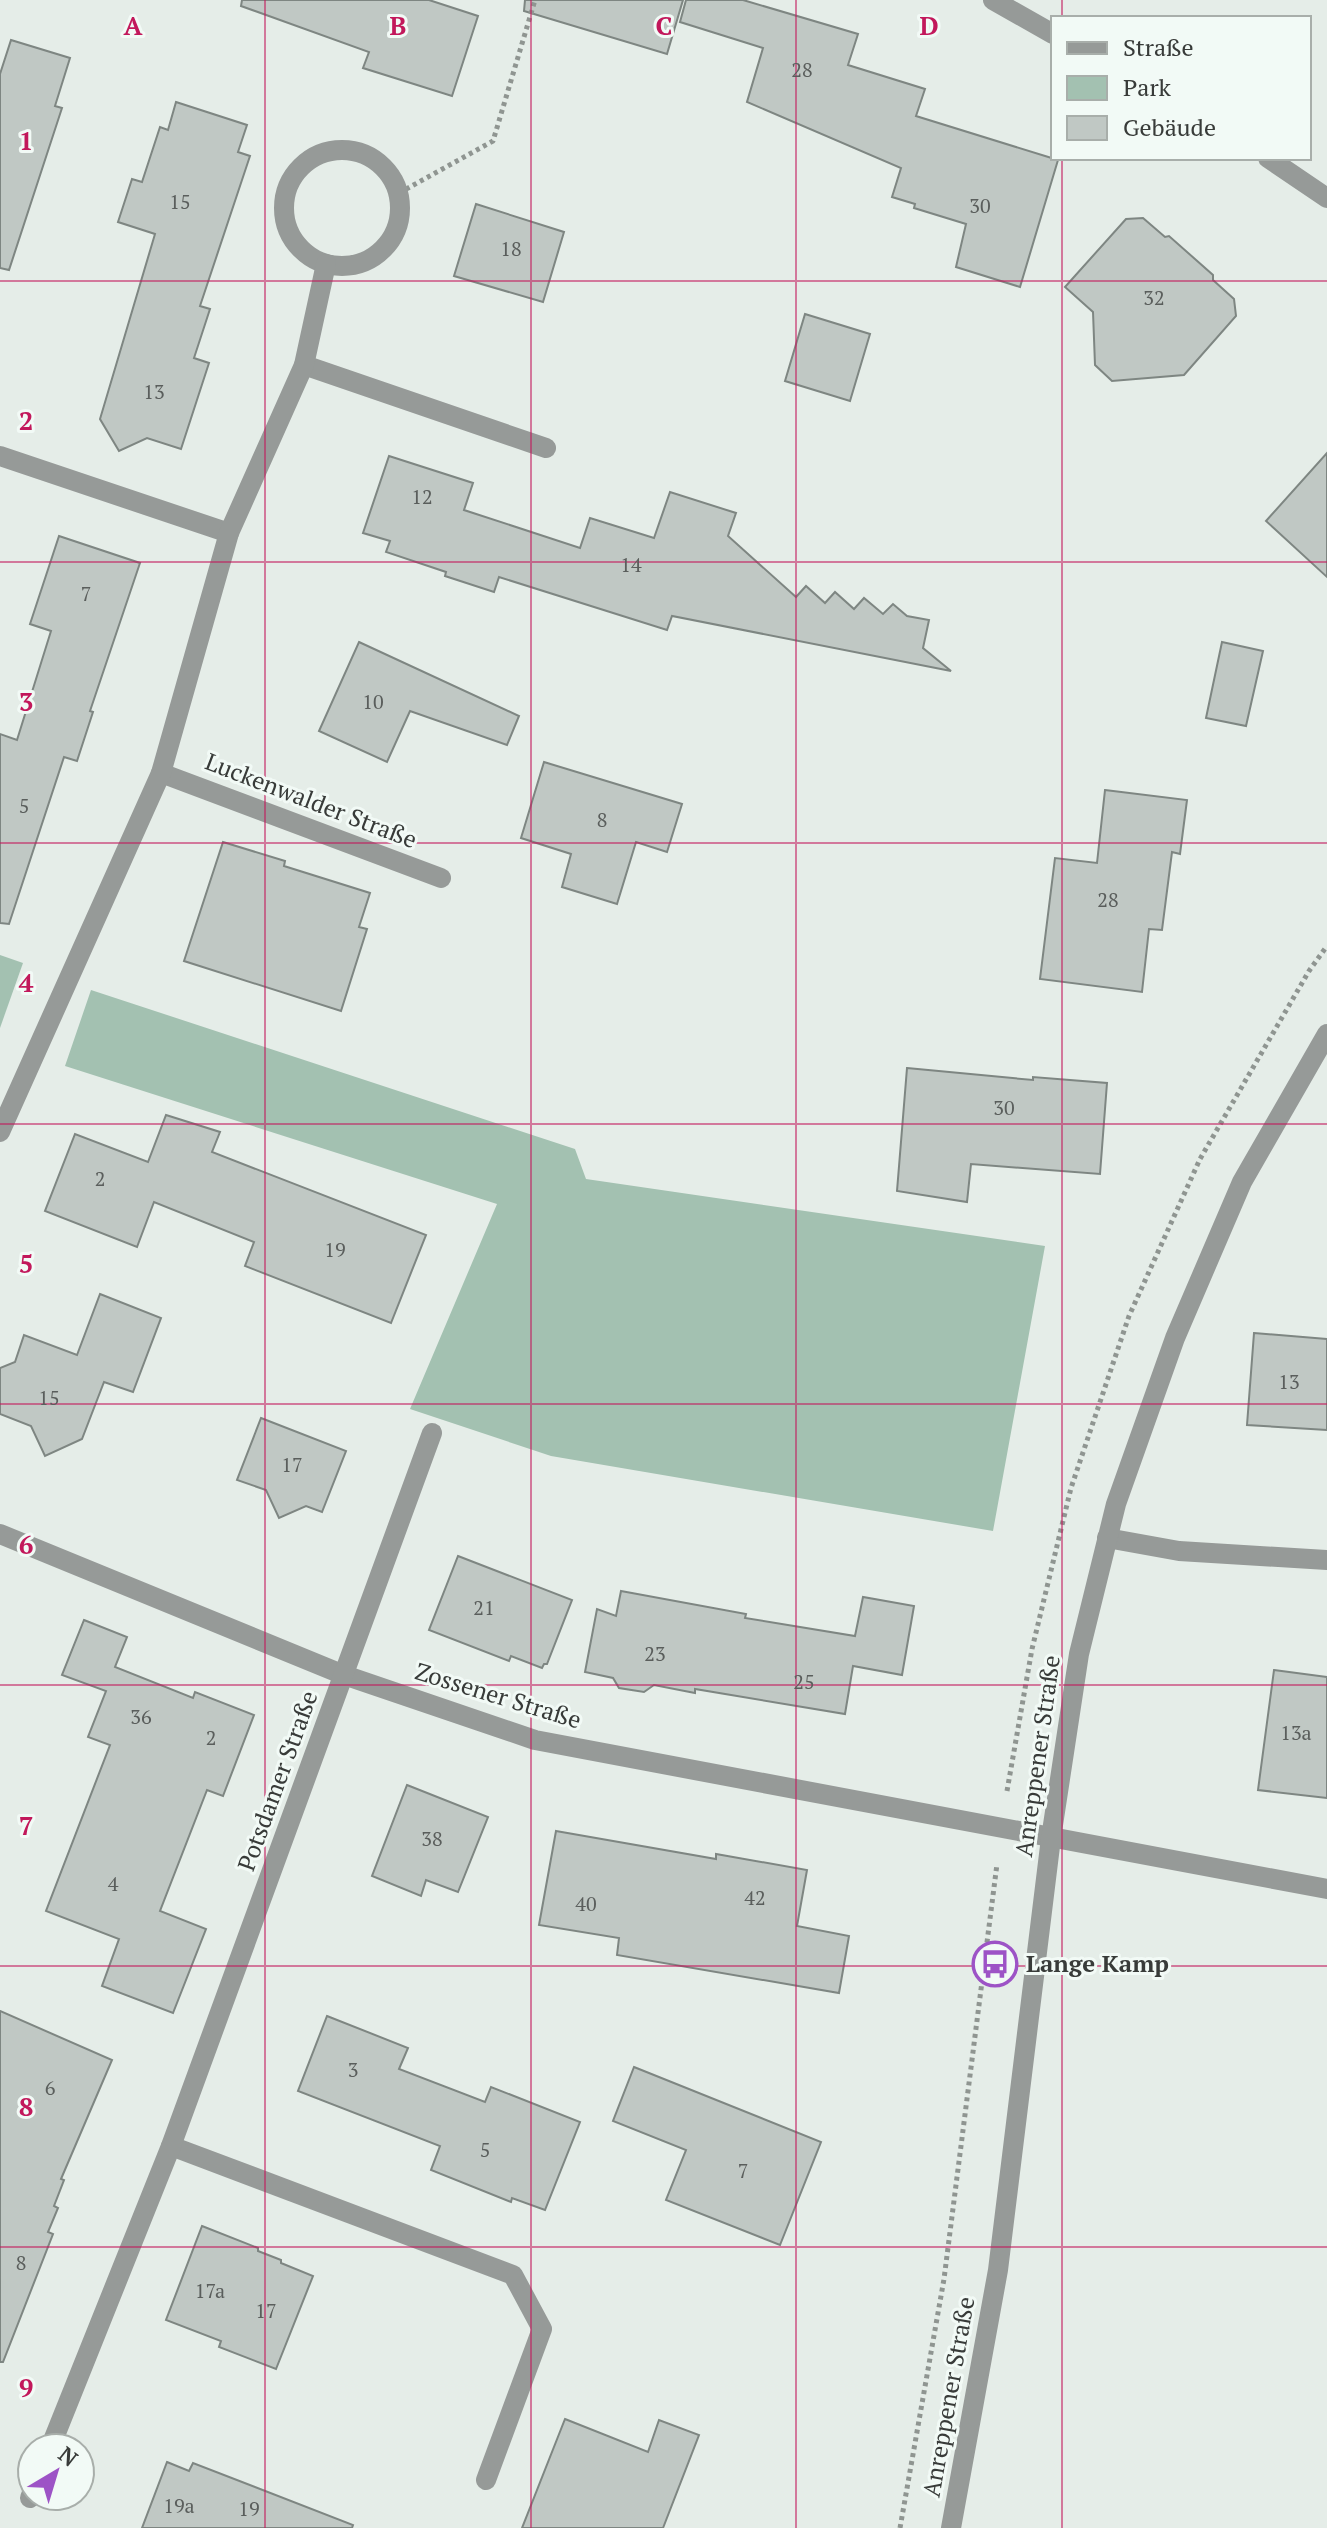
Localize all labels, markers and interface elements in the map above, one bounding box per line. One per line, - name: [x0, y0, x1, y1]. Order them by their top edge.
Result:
- text: A: [124, 8, 143, 42]
- text: B: [390, 8, 406, 42]
- text: C: [656, 8, 672, 42]
- text: D: [919, 8, 939, 42]
- legend: [1051, 16, 1311, 160]
- text: Straße: [1123, 31, 1194, 63]
- house number: 28: [791, 56, 813, 83]
- text: Park: [1123, 71, 1172, 103]
- text: Gebäude: [1123, 111, 1216, 143]
- text: 1: [19, 123, 33, 157]
- house number: 15: [169, 188, 191, 215]
- house number: 30: [969, 192, 991, 219]
- house number: 18: [500, 235, 522, 262]
- house number: 32: [1143, 284, 1165, 311]
- house number: 13: [143, 378, 165, 405]
- text: 2: [19, 403, 33, 437]
- house number: 12: [411, 483, 433, 510]
- house number: 14: [620, 551, 642, 578]
- house number: 7: [81, 580, 91, 607]
- text: 3: [19, 684, 33, 718]
- house number: 10: [362, 688, 384, 715]
- street label: Luckenwalder Straße: [201, 745, 422, 855]
- house number: 5: [19, 792, 29, 819]
- house number: 8: [597, 806, 607, 833]
- house number: 28: [1097, 886, 1119, 913]
- text: 4: [19, 965, 34, 999]
- house number: 30: [993, 1094, 1015, 1121]
- house number: 2: [95, 1165, 105, 1192]
- house number: 19: [324, 1236, 346, 1263]
- text: 5: [19, 1246, 33, 1280]
- house number: 13: [1278, 1368, 1300, 1395]
- house number: 15: [38, 1384, 60, 1411]
- house number: 17: [281, 1451, 303, 1478]
- text: 6: [19, 1527, 33, 1561]
- house number: 21: [473, 1594, 495, 1621]
- house number: 23: [644, 1640, 666, 1667]
- street label: Anreppener Straße: [1007, 1653, 1067, 1859]
- street label: Zossener Straße: [411, 1655, 585, 1735]
- house number: 25: [793, 1668, 815, 1695]
- street label: Potsdamer Straße: [230, 1686, 325, 1875]
- house number: 36: [130, 1703, 152, 1730]
- house number: 13a: [1280, 1719, 1312, 1746]
- house number: 2: [206, 1724, 216, 1751]
- text: 7: [19, 1808, 33, 1842]
- house number: 38: [421, 1825, 443, 1852]
- house number: 4: [108, 1870, 119, 1897]
- house number: 42: [744, 1884, 766, 1911]
- house number: 40: [575, 1890, 597, 1917]
- bus stop icon: Lange Kamp: [971, 1940, 1019, 1988]
- place label: Lange Kamp: [1026, 1947, 1169, 1979]
- house number: 3: [348, 2056, 358, 2083]
- house number: 6: [45, 2074, 56, 2101]
- text: 8: [19, 2089, 33, 2123]
- house number: 5: [480, 2136, 490, 2163]
- house number: 7: [738, 2157, 748, 2184]
- house number: 8: [16, 2249, 26, 2276]
- house number: 17a: [195, 2277, 225, 2304]
- street label: Anreppener Straße: [915, 2294, 981, 2500]
- house number: 17: [255, 2297, 277, 2324]
- text: 9: [19, 2370, 33, 2404]
- north arrow: [16, 2432, 96, 2512]
- text: N: [53, 2439, 84, 2473]
- house number: 19a: [163, 2492, 195, 2519]
- house number: 19: [238, 2495, 260, 2522]

